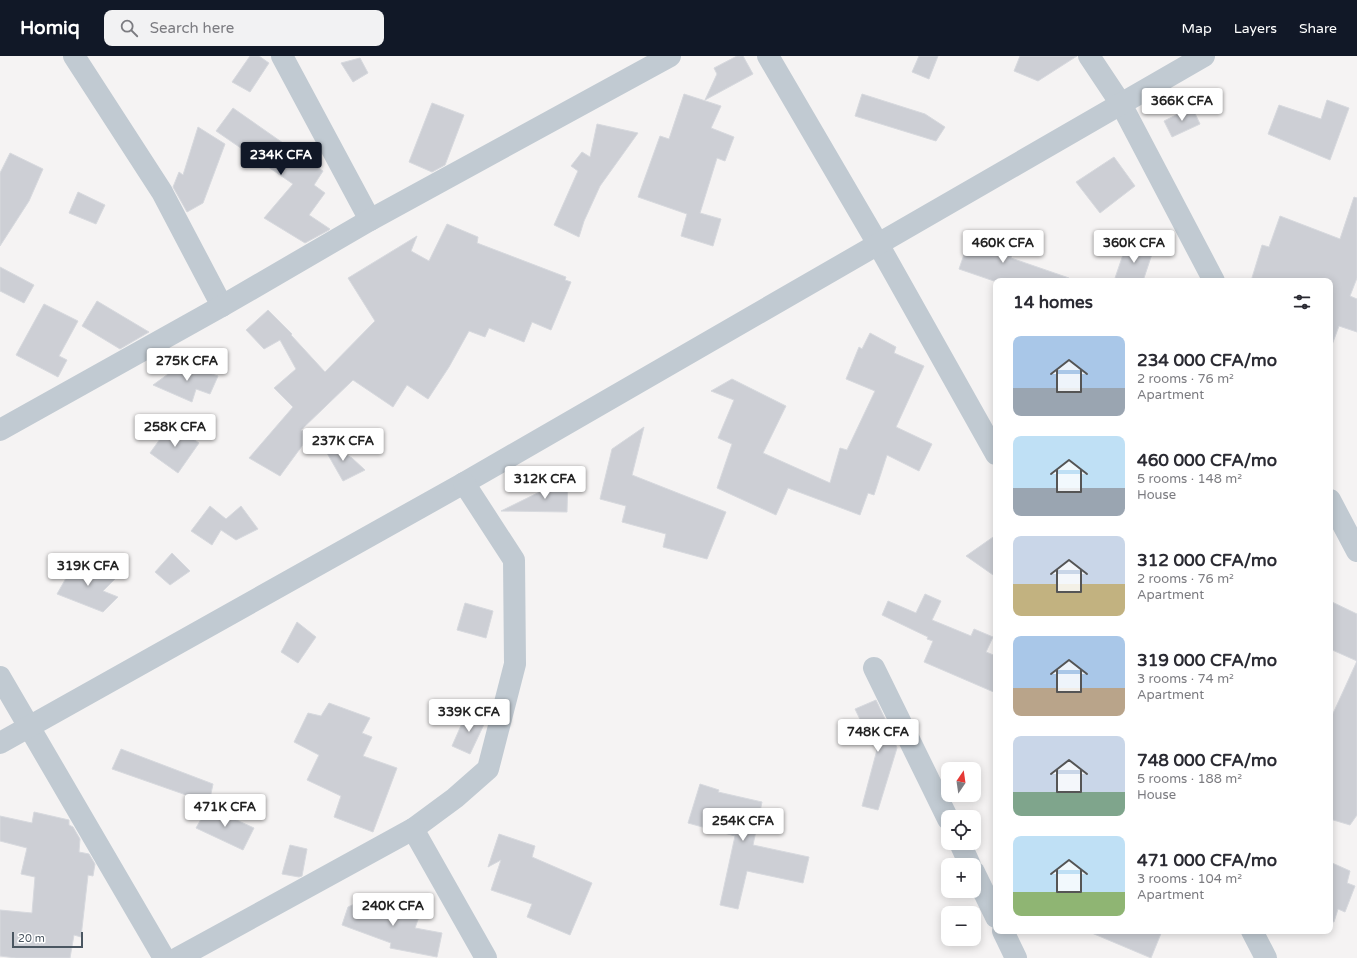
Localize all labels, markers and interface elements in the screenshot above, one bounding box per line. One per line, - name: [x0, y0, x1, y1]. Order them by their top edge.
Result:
- search box: [104, 10, 384, 46]
- text: Homiq: [20, 17, 80, 39]
- icon: search: [118, 17, 140, 39]
- text: Search here: [150, 19, 234, 37]
- text: Map: [1182, 20, 1212, 37]
- text: Layers: [1234, 20, 1277, 37]
- text: Share: [1299, 20, 1337, 37]
- pin: 366K CFA: [1141, 88, 1223, 122]
- text: 366K CFA: [1151, 93, 1213, 109]
- pin: 234K CFA: [240, 142, 322, 176]
- text: 234K CFA: [250, 147, 312, 163]
- pin: 460K CFA: [962, 230, 1044, 264]
- pin: 360K CFA: [1093, 230, 1175, 264]
- text: 460K CFA: [972, 235, 1034, 251]
- text: 360K CFA: [1103, 235, 1165, 251]
- icon: filters: [1291, 291, 1313, 313]
- text: 14 homes: [1013, 292, 1093, 313]
- pin: 275K CFA: [146, 348, 228, 382]
- text: 234 000 CFA/mo: [1137, 350, 1277, 371]
- icon: home: [1045, 352, 1093, 400]
- text: 275K CFA: [156, 353, 218, 369]
- text: 2 rooms · 76 m²: [1137, 371, 1234, 387]
- text: Apartment: [1137, 387, 1204, 403]
- pin: 258K CFA: [134, 414, 216, 448]
- text: 258K CFA: [144, 419, 206, 435]
- pin: 237K CFA: [302, 428, 384, 462]
- text: 237K CFA: [312, 433, 374, 449]
- text: 460 000 CFA/mo: [1137, 450, 1277, 471]
- icon: home: [1045, 452, 1093, 500]
- pin: 312K CFA: [504, 466, 586, 500]
- text: 312K CFA: [514, 471, 576, 487]
- text: 5 rooms · 148 m²: [1137, 471, 1242, 487]
- text: House: [1137, 487, 1176, 503]
- text: 312 000 CFA/mo: [1137, 550, 1277, 571]
- icon: home: [1045, 552, 1093, 600]
- pin: 319K CFA: [47, 553, 129, 587]
- text: 319K CFA: [57, 558, 119, 574]
- text: 2 rooms · 76 m²: [1137, 571, 1234, 587]
- text: Apartment: [1137, 587, 1204, 603]
- text: 319 000 CFA/mo: [1137, 650, 1277, 671]
- icon: home: [1045, 652, 1093, 700]
- text: 3 rooms · 74 m²: [1137, 671, 1234, 687]
- text: Apartment: [1137, 687, 1204, 703]
- pin: 339K CFA: [428, 699, 510, 733]
- text: 339K CFA: [438, 704, 500, 720]
- pin: 748K CFA: [837, 719, 919, 753]
- text: 748K CFA: [847, 724, 909, 740]
- text: 748 000 CFA/mo: [1137, 750, 1277, 771]
- icon: home: [1045, 752, 1093, 800]
- north arrow: [941, 762, 981, 802]
- map controls: [941, 762, 981, 946]
- text: 5 rooms · 188 m²: [1137, 771, 1242, 787]
- text: House: [1137, 787, 1176, 803]
- pin: 471K CFA: [184, 794, 266, 828]
- text: 471K CFA: [194, 799, 256, 815]
- pin: 254K CFA: [702, 808, 784, 842]
- button: locate: [941, 810, 981, 850]
- text: 254K CFA: [712, 813, 774, 829]
- text: 471 000 CFA/mo: [1137, 850, 1277, 871]
- icon: home: [1045, 852, 1093, 900]
- button: +: [941, 858, 981, 898]
- text: 3 rooms · 104 m²: [1137, 871, 1242, 887]
- text: Apartment: [1137, 887, 1204, 903]
- pin: 240K CFA: [352, 893, 434, 927]
- text: 240K CFA: [362, 898, 424, 914]
- button: −: [941, 906, 981, 946]
- scale bar: [12, 930, 83, 949]
- text: 20 m: [18, 932, 45, 945]

